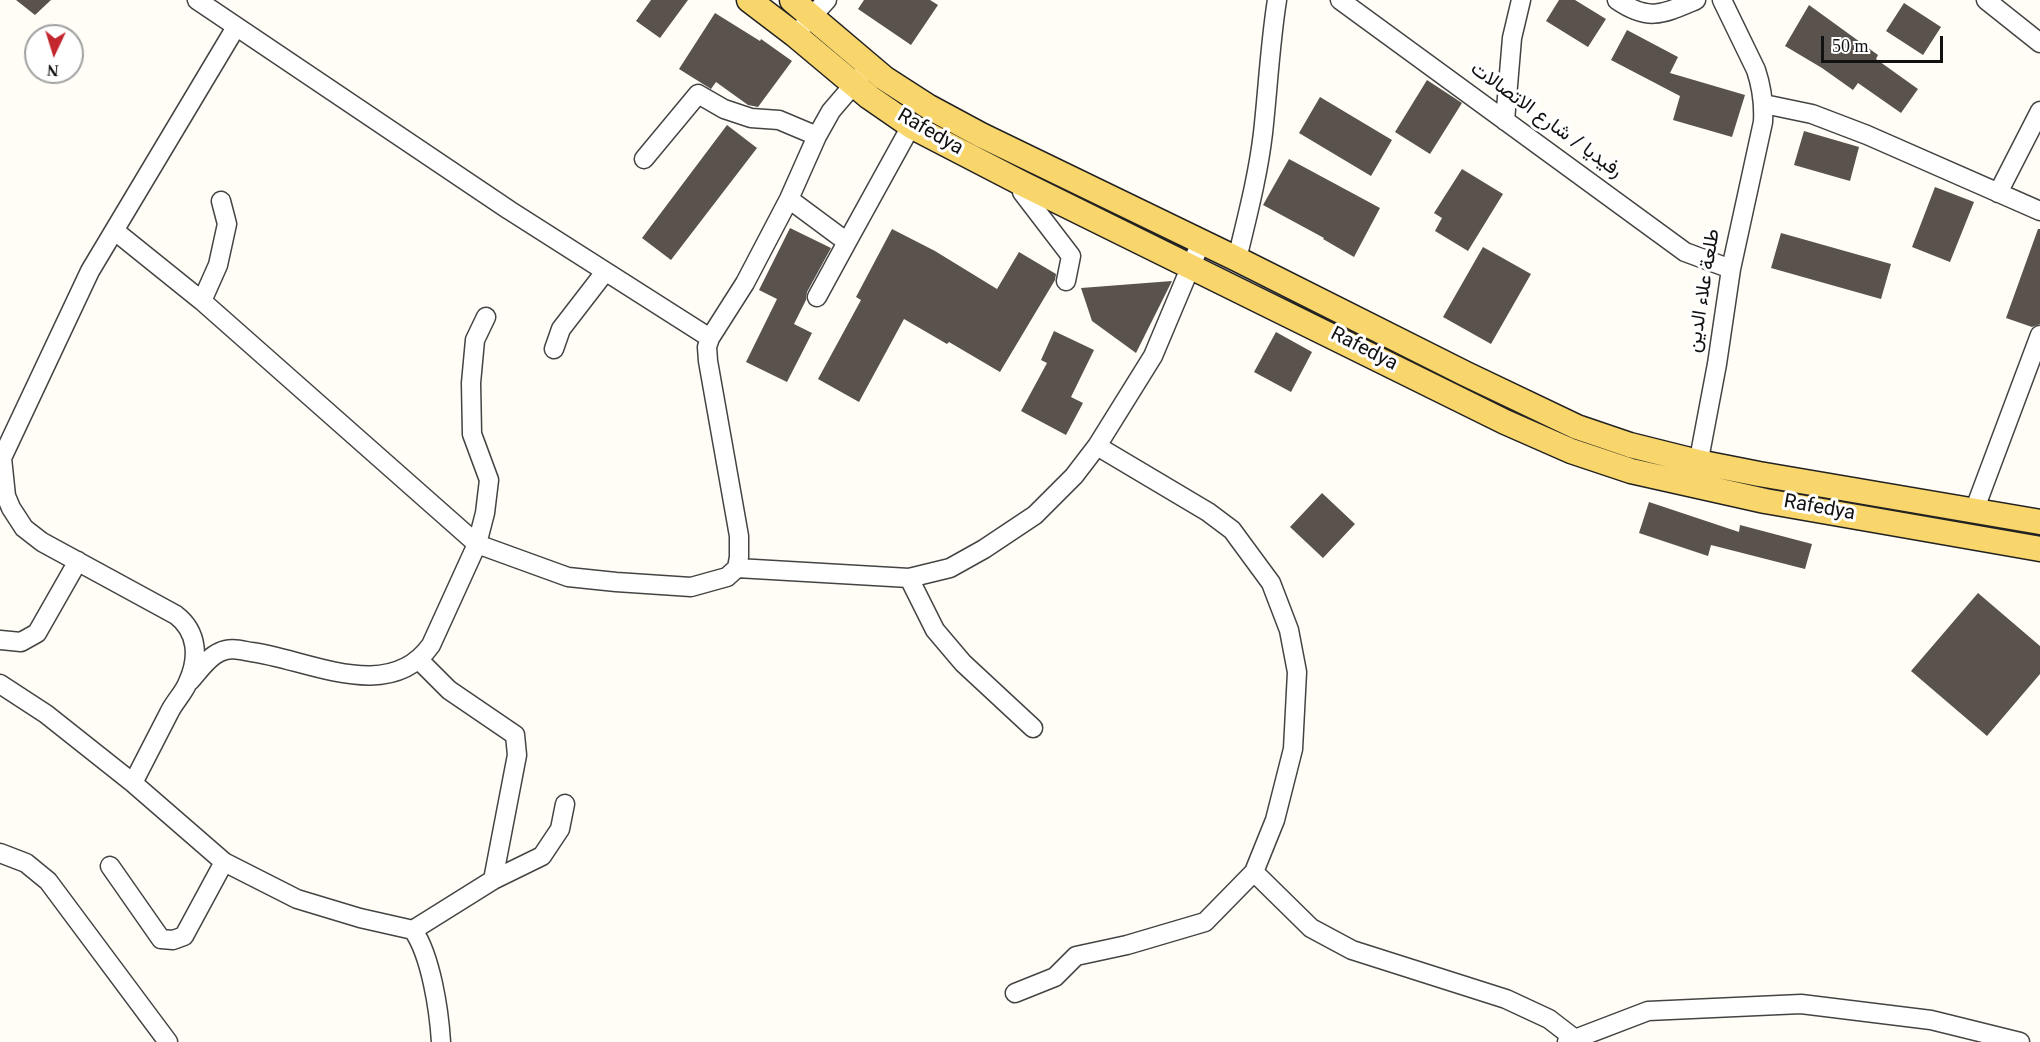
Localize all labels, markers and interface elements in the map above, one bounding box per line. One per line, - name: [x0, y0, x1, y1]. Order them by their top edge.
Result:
- north arrow: [24, 24, 84, 84]
- scale bar: [1824, 24, 1946, 62]
- text: 50 m: [1832, 36, 1869, 56]
- street label: رفيديا / شارع الاتصالات: [1464, 59, 1626, 185]
- text: N: [46, 62, 59, 79]
- street label: Rafedya: [892, 106, 966, 162]
- street label: طلعة علاء الدين: [1684, 227, 1728, 355]
- street label: Rafedya: [1325, 324, 1401, 378]
- street label: Rafedya: [1781, 492, 1857, 528]

